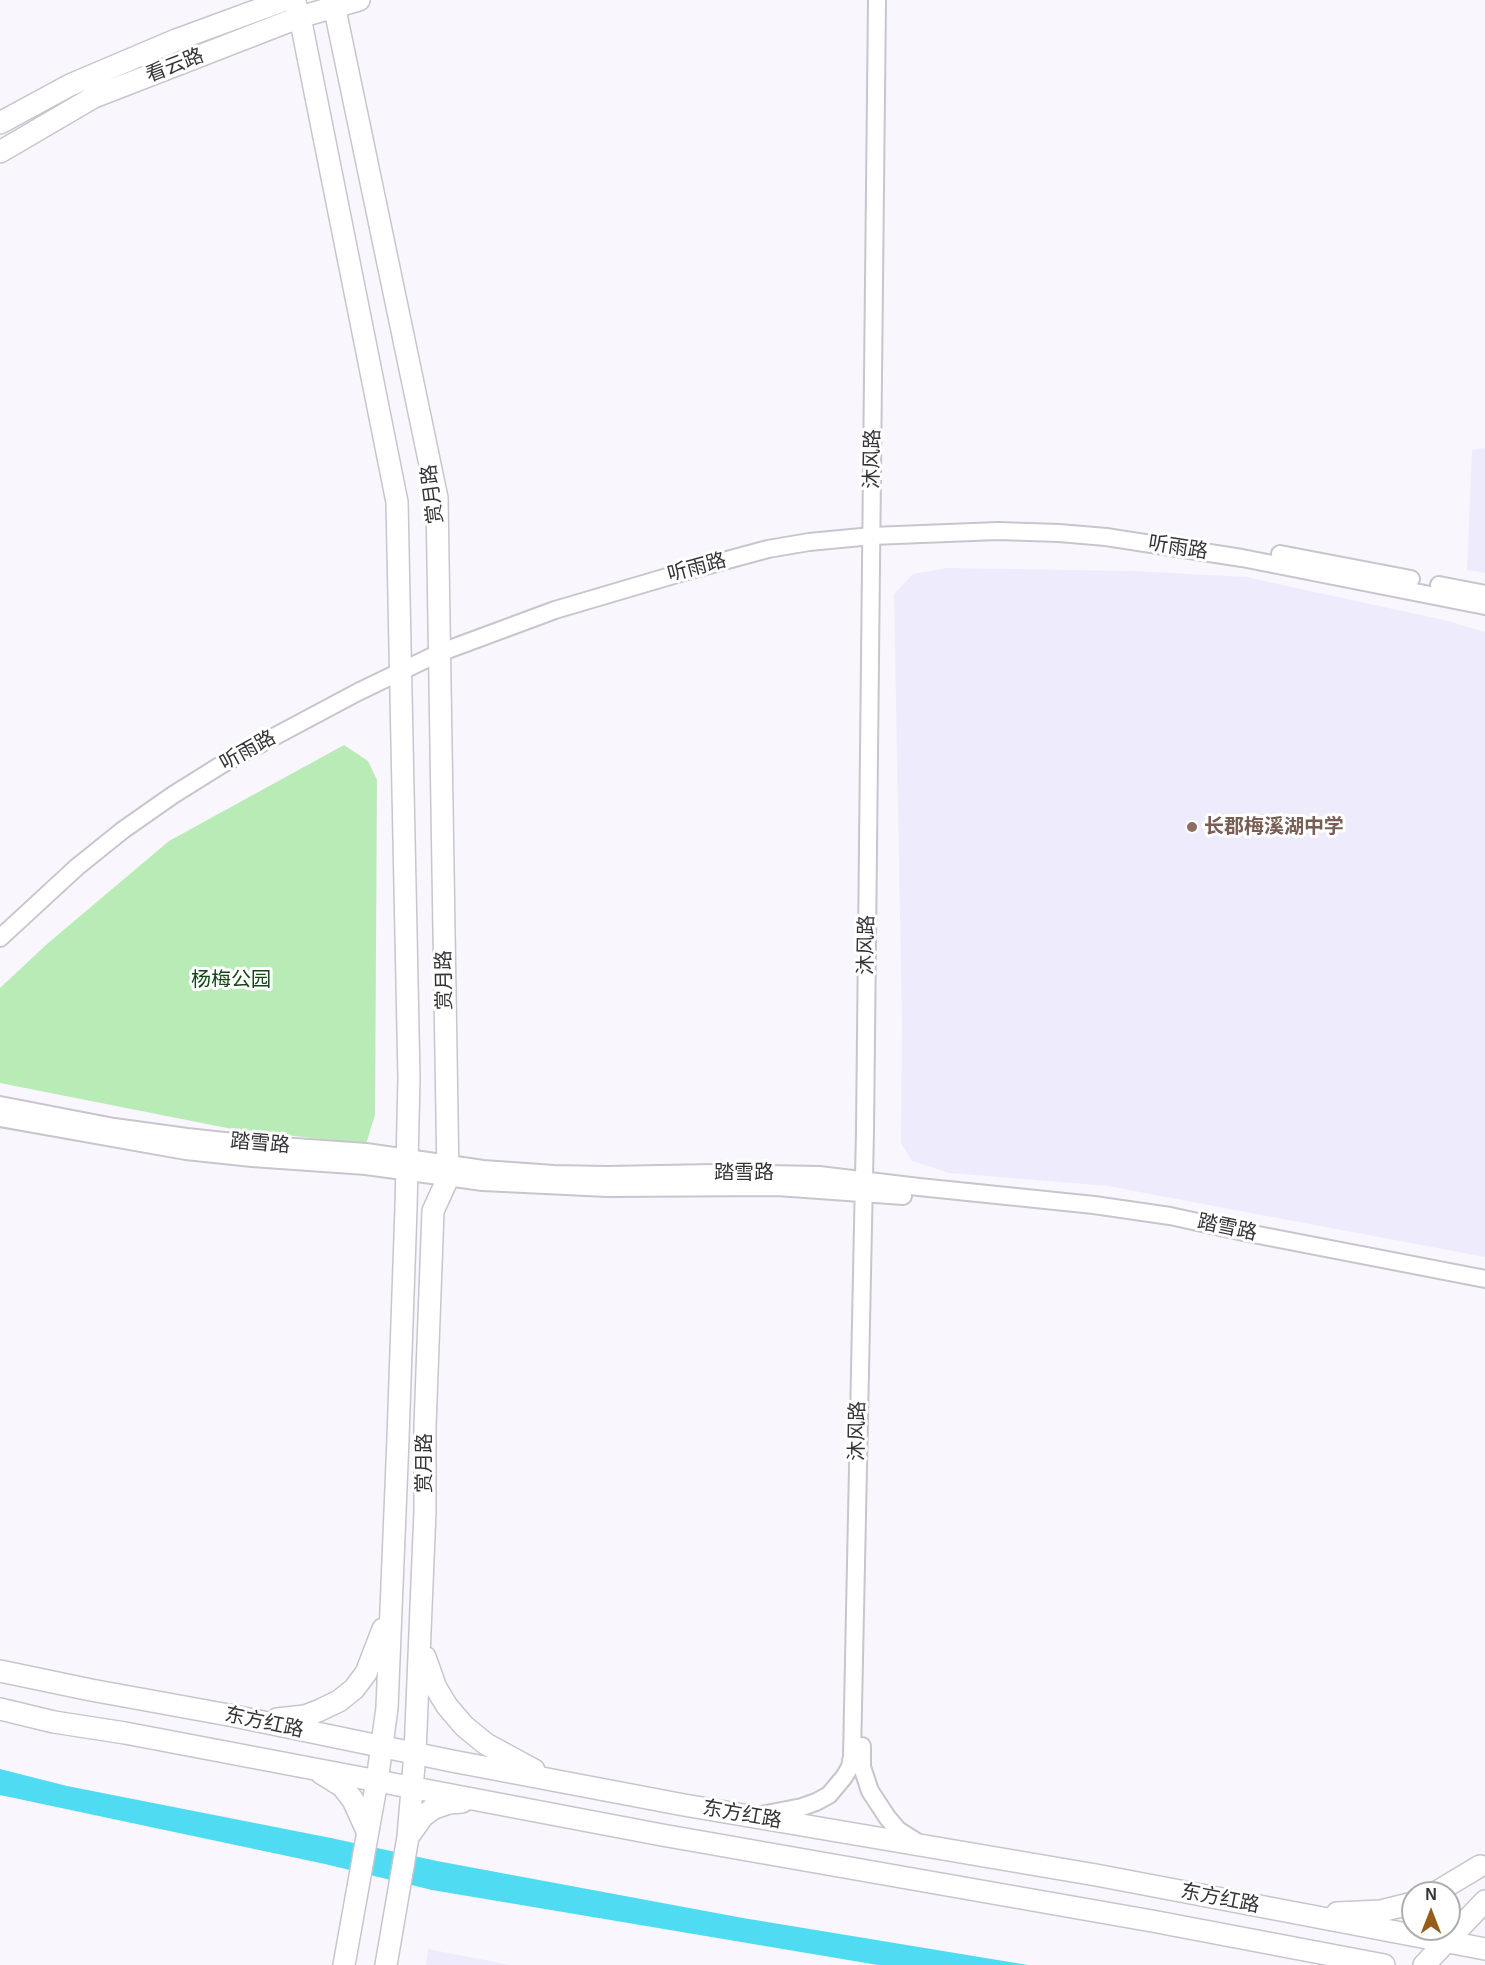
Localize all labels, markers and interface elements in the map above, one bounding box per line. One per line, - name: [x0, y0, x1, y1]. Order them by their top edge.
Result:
- street label: 看云路: [143, 44, 207, 88]
- street label: 沐风路: [860, 429, 886, 489]
- street label: 赏月路: [417, 463, 449, 525]
- street label: 听雨路: [1146, 531, 1210, 565]
- street label: 听雨路: [665, 549, 729, 587]
- street label: 听雨路: [216, 726, 280, 776]
- place label: 长郡梅溪湖中学: [1204, 815, 1344, 839]
- marker: 长郡梅溪湖中学: [1185, 820, 1199, 834]
- street label: 沐风路: [854, 915, 880, 975]
- street label: 赏月路: [432, 950, 458, 1010]
- park label: 杨梅公园: [191, 968, 271, 992]
- street label: 踏雪路: [229, 1129, 291, 1159]
- street label: 踏雪路: [714, 1161, 774, 1185]
- street label: 踏雪路: [1195, 1210, 1259, 1246]
- street label: 沐风路: [845, 1401, 871, 1461]
- street label: 赏月路: [413, 1433, 437, 1493]
- street label: 东方红路: [222, 1703, 306, 1743]
- street label: 东方红路: [701, 1796, 783, 1834]
- street label: 东方红路: [1178, 1880, 1262, 1918]
- north arrow: [1401, 1881, 1461, 1941]
- text: N: [1425, 1886, 1437, 1903]

